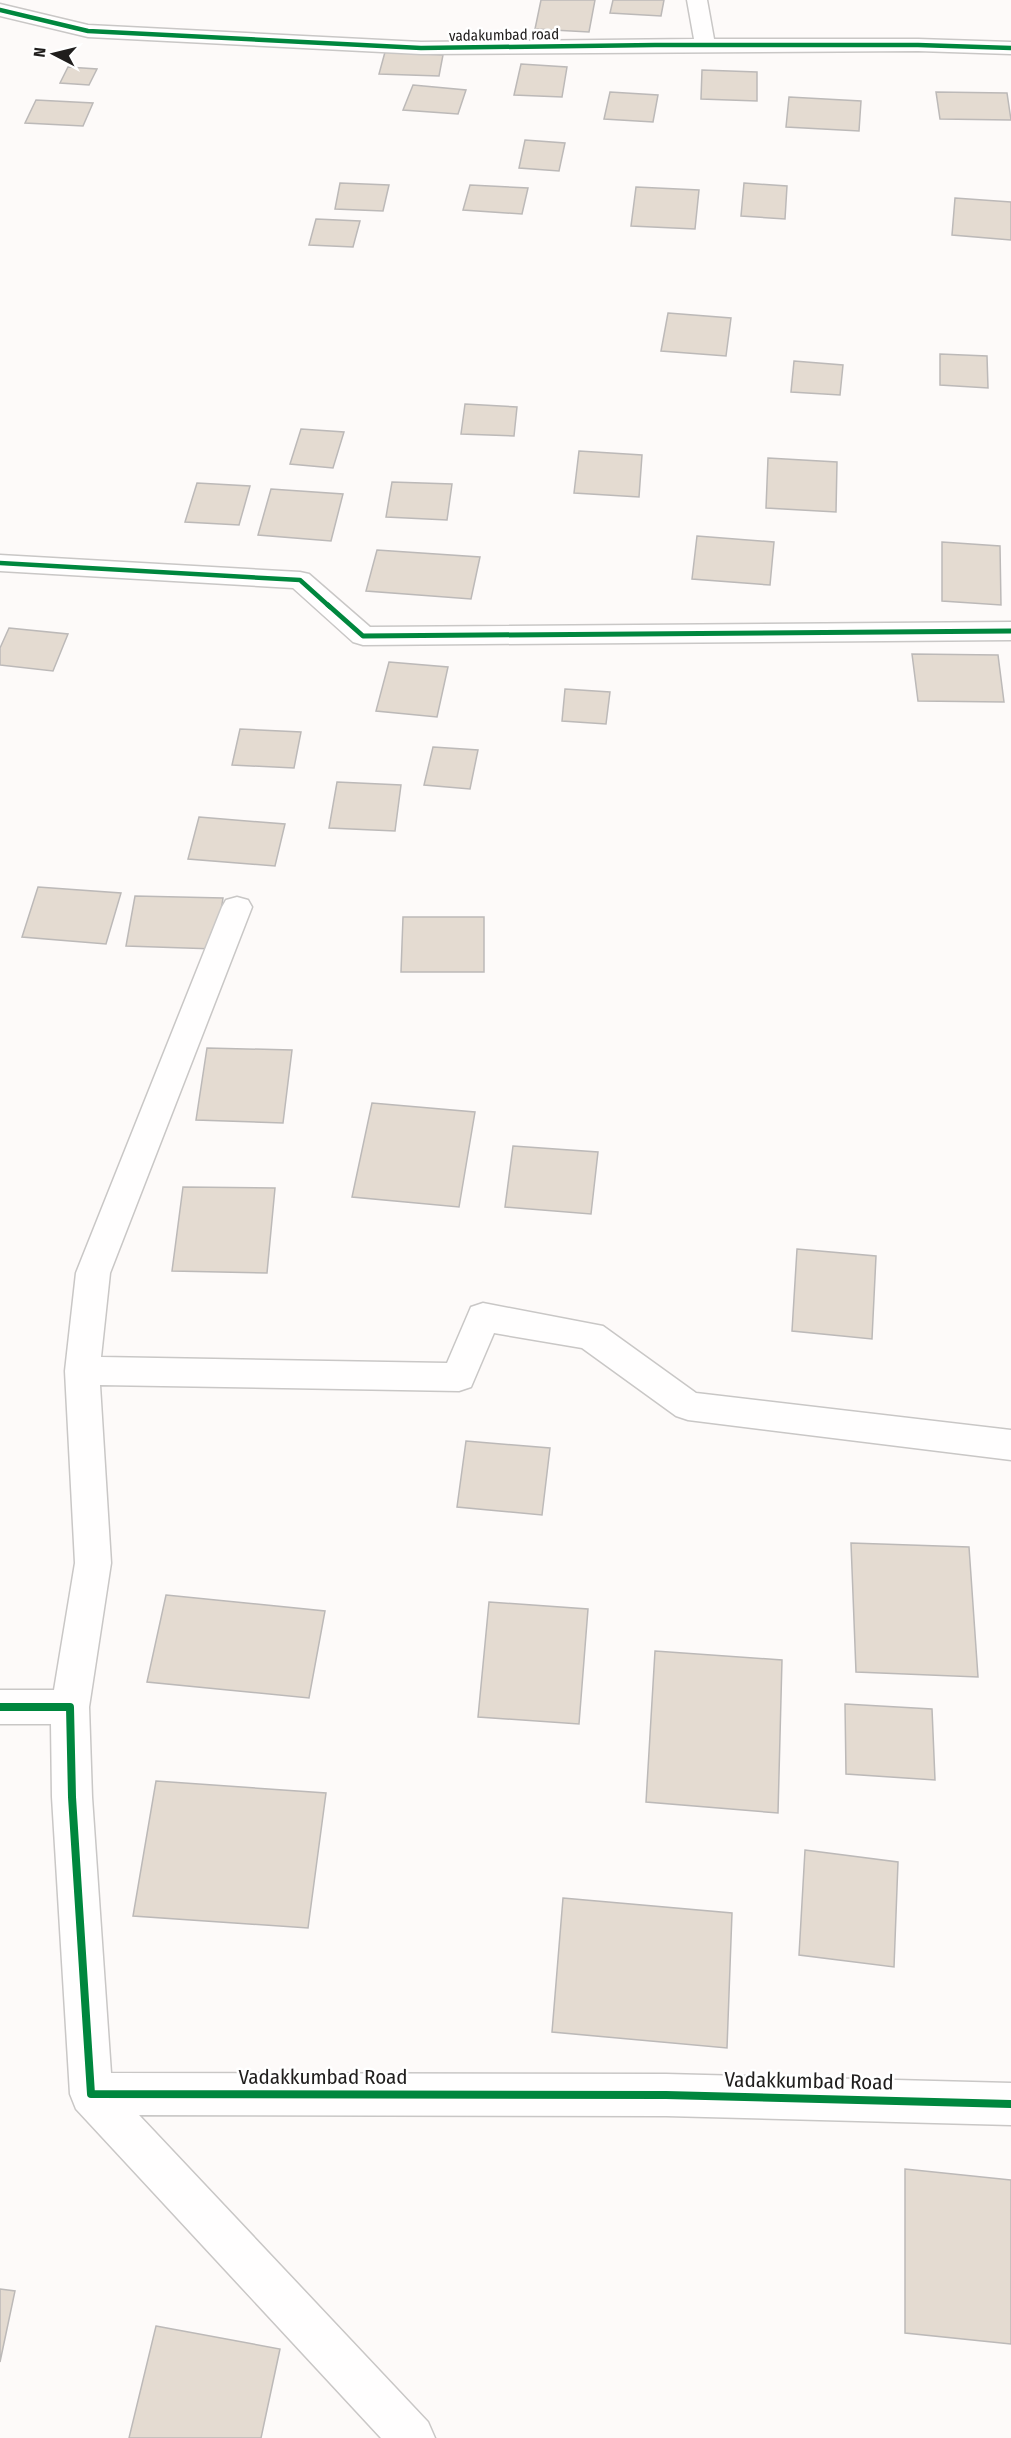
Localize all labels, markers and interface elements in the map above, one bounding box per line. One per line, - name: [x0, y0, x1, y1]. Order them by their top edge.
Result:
- north arrow: [24, 24, 84, 84]
- street label: vadakumbad road: [449, 25, 559, 45]
- text: N: [30, 46, 50, 58]
- street label: Vadakkumbad Road: [238, 2064, 408, 2090]
- street label: Vadakkumbad Road: [724, 2067, 894, 2095]

